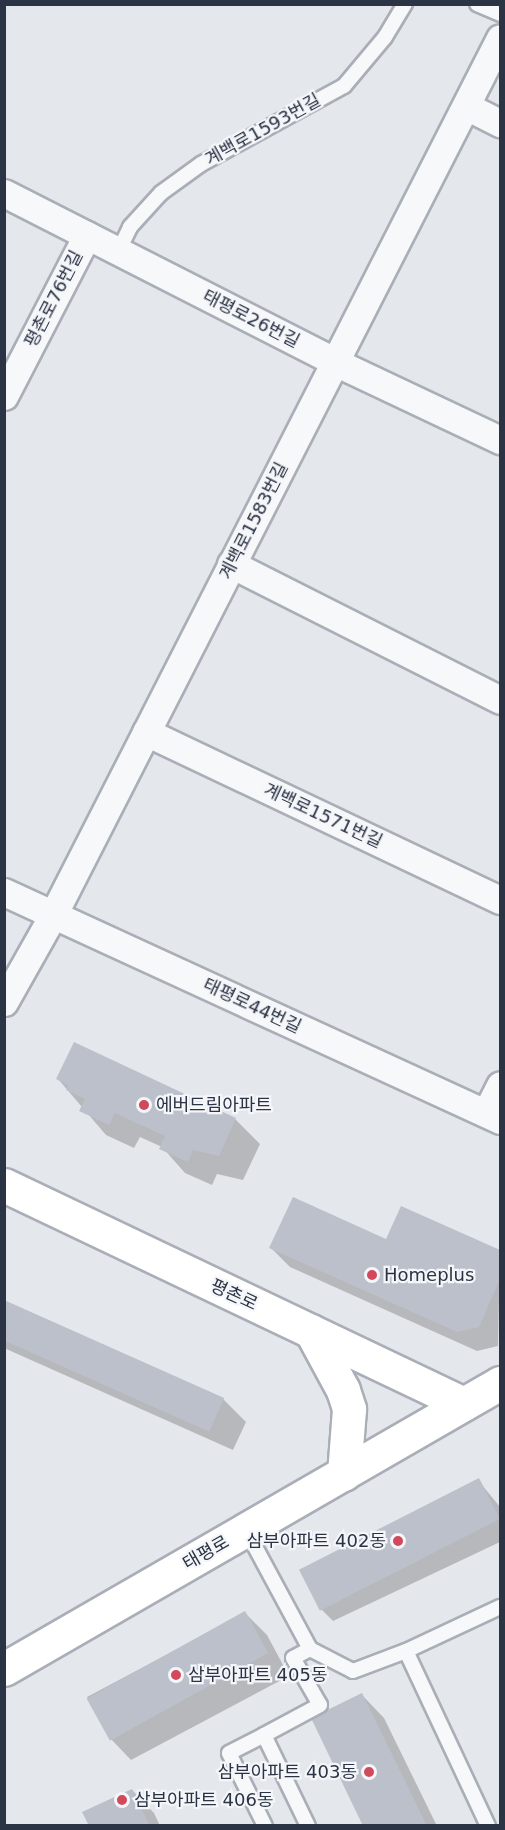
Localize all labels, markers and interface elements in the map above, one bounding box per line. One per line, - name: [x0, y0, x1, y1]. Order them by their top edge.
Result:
- street label: 계백로1593번길: [202, 89, 324, 171]
- street label: 평촌로76번길: [20, 247, 88, 351]
- street label: 태평로26번길: [199, 285, 303, 353]
- street label: 계백로1583번길: [215, 459, 293, 583]
- street label: 계백로1571번길: [260, 779, 386, 853]
- street label: 태평로44번길: [200, 974, 304, 1038]
- place label: 에버드림아파트: [156, 1094, 272, 1116]
- marker: 에버드림아파트: [137, 1098, 151, 1112]
- place label: Homeplus: [384, 1264, 474, 1286]
- marker: Homeplus: [365, 1268, 379, 1282]
- street label: 평촌로: [207, 1275, 261, 1315]
- place label: 삼부아파트 402동: [247, 1530, 386, 1552]
- street label: 태평로: [179, 1531, 233, 1575]
- marker: 삼부아파트 402동: [391, 1534, 405, 1548]
- place label: 삼부아파트 405동: [188, 1664, 327, 1686]
- marker: 삼부아파트 405동: [169, 1668, 183, 1682]
- place label: 삼부아파트 403동: [218, 1761, 357, 1783]
- marker: 삼부아파트 403동: [362, 1765, 376, 1779]
- place label: 삼부아파트 406동: [134, 1789, 273, 1811]
- marker: 삼부아파트 406동: [115, 1793, 129, 1807]

